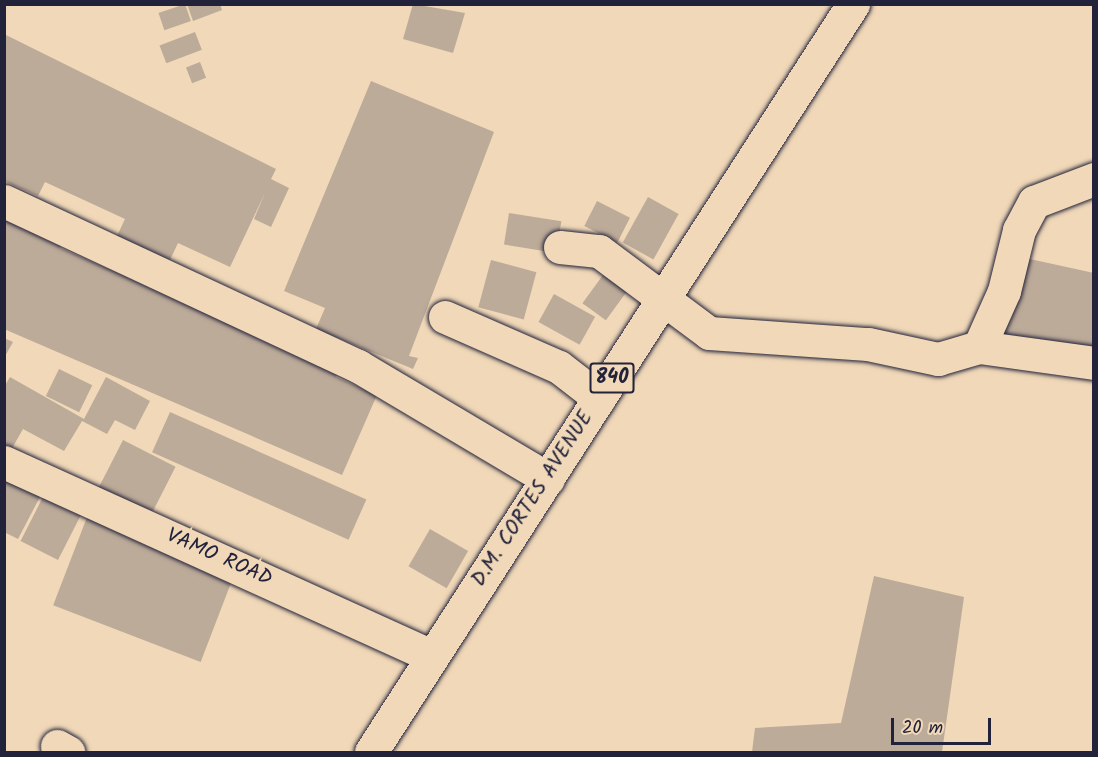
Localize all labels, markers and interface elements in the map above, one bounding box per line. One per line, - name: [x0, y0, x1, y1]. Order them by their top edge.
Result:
- road number: 840: [590, 361, 634, 395]
- street label: D.M. CORTES AVENUE: [467, 406, 599, 592]
- street label: VAMO ROAD: [162, 523, 276, 593]
- scale bar: [894, 706, 994, 744]
- text: 20 m: [902, 714, 943, 743]

